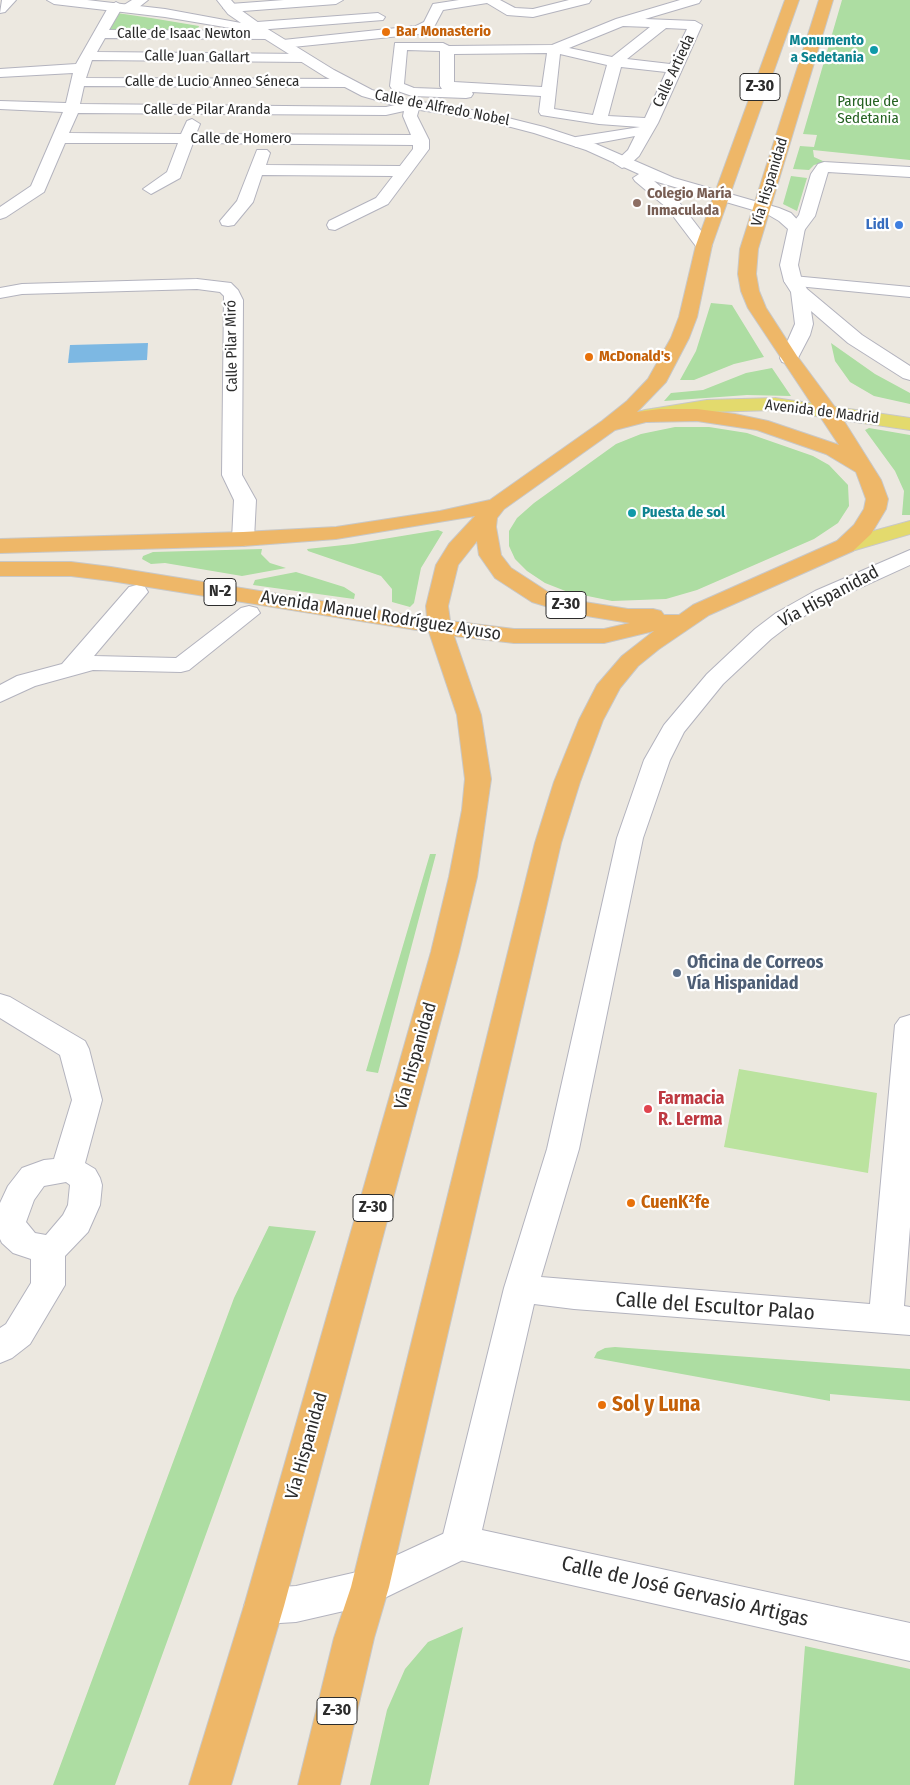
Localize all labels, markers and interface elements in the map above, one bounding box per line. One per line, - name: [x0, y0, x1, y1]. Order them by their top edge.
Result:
- place label: Bar Monasterio: [396, 23, 491, 41]
- street label: Calle de Isaac Newton: [117, 25, 251, 43]
- marker: Bar Monasterio: [380, 26, 392, 38]
- street label: Calle Artieda: [649, 32, 699, 110]
- place label: Monumento a Sedetania: [790, 32, 864, 67]
- marker: Monumento a Sedetania: [868, 44, 880, 56]
- street label: Calle Juan Gallart: [144, 47, 250, 67]
- street label: Calle de Lucio Anneo Séneca: [125, 73, 299, 91]
- road number: Z-30: [740, 74, 780, 100]
- street label: Calle de Alfredo Nobel: [373, 86, 511, 130]
- park label: Parque de Sedetania: [837, 93, 899, 128]
- street label: Calle de Pilar Aranda: [143, 101, 271, 119]
- street label: Calle de Homero: [190, 130, 292, 148]
- street label: Vía Hispanidad: [748, 135, 792, 229]
- place label: Colegio María Inmaculada: [647, 185, 732, 220]
- marker: Colegio María Inmaculada: [631, 197, 643, 209]
- place label: Lidl: [866, 216, 889, 234]
- marker: Lidl: [893, 219, 905, 231]
- street label: Calle Pilar Miró: [222, 300, 242, 392]
- place label: McDonald's: [599, 348, 670, 366]
- marker: McDonald's: [583, 351, 595, 363]
- street label: Avenida de Madrid: [764, 396, 880, 428]
- place label: Puesta de sol: [642, 504, 725, 522]
- marker: Puesta de sol: [626, 507, 638, 519]
- street label: Vía Hispanidad: [775, 562, 883, 632]
- road number: N-2: [204, 578, 236, 606]
- street label: Avenida Manuel Rodríguez Ayuso: [259, 586, 503, 646]
- road number: Z-30: [546, 592, 586, 618]
- place label: Oficina de Correos Vía Hispanidad: [687, 952, 823, 994]
- marker: Oficina de Correos Vía Hispanidad: [671, 967, 683, 979]
- street label: Vía Hispanidad: [390, 1000, 442, 1112]
- place label: Farmacia R. Lerma: [658, 1088, 725, 1130]
- marker: Farmacia R. Lerma: [642, 1103, 654, 1115]
- place label: CuenK²fe: [641, 1192, 710, 1214]
- road number: Z-30: [353, 1194, 393, 1222]
- marker: CuenK²fe: [625, 1197, 637, 1209]
- street label: Calle del Escultor Palao: [615, 1287, 815, 1327]
- street label: Vía Hispanidad: [281, 1390, 333, 1502]
- place label: Sol y Luna: [612, 1392, 700, 1418]
- marker: Sol y Luna: [596, 1399, 608, 1411]
- street label: Calle de José Gervasio Artigas: [559, 1551, 811, 1633]
- road number: Z-30: [317, 1698, 357, 1724]

